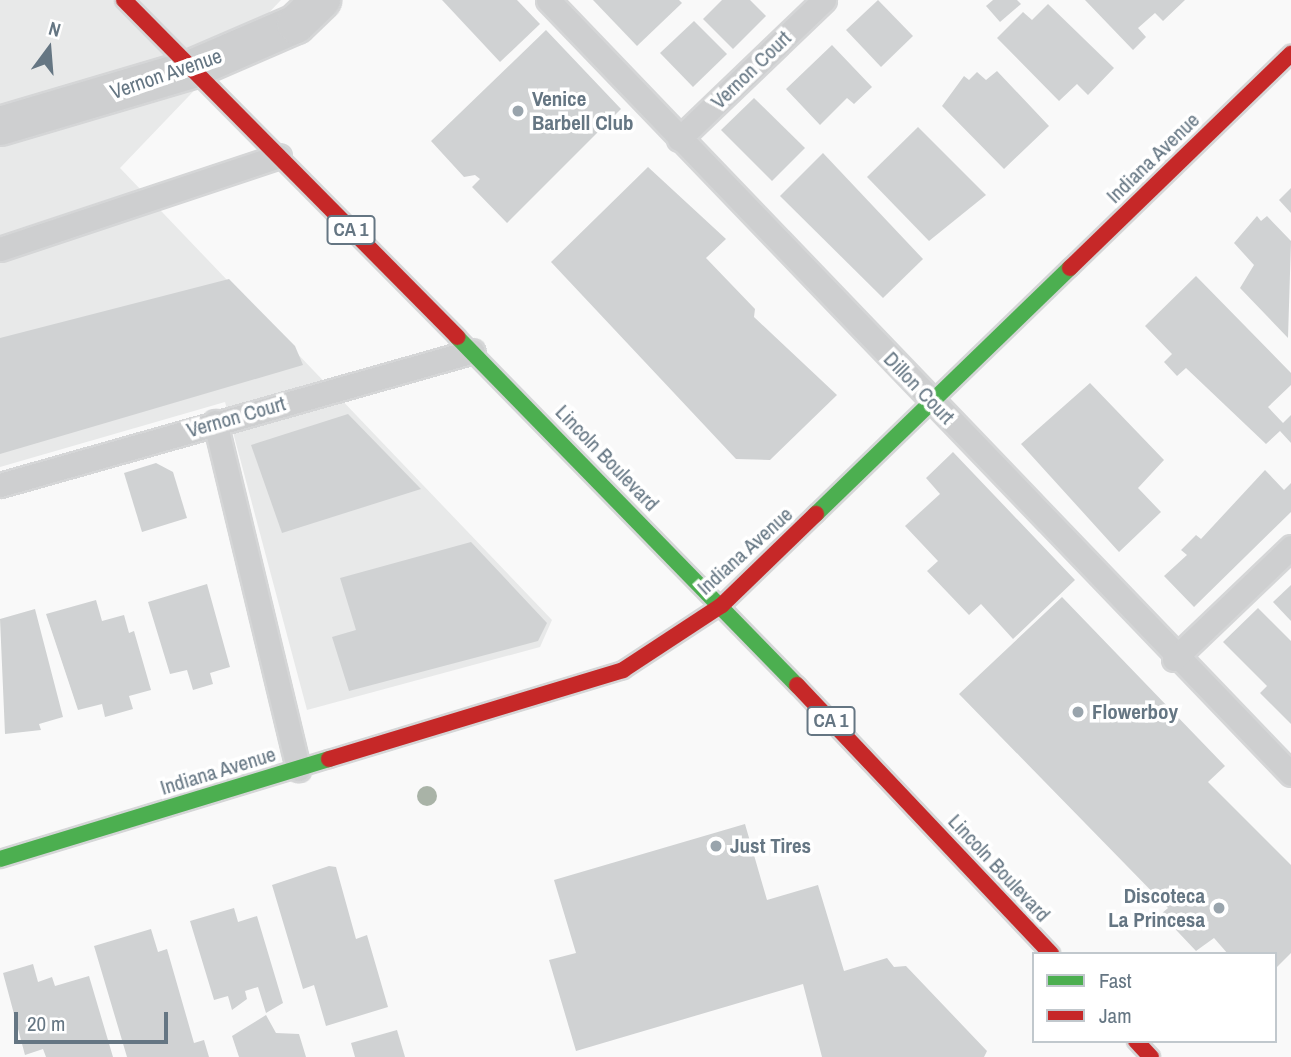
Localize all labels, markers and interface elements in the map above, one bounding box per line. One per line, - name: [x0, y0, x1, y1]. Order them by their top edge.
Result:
- north arrow: [14, 14, 84, 84]
- text: N: [46, 15, 64, 43]
- street label: Vernon Court: [706, 26, 796, 114]
- street label: Vernon Avenue: [106, 43, 226, 105]
- place label: Venice Barbell Club: [532, 86, 633, 136]
- marker: Venice Barbell Club: [510, 103, 526, 119]
- street label: Indiana Avenue: [1101, 107, 1205, 209]
- road number: CA 1: [325, 214, 377, 246]
- street label: Dillon Court: [878, 347, 960, 429]
- street label: Vernon Court: [184, 391, 288, 443]
- street label: Lincoln Boulevard: [550, 400, 664, 516]
- street label: Indiana Avenue: [692, 501, 798, 601]
- place label: Flowerboy: [1092, 699, 1178, 725]
- marker: Flowerboy: [1070, 704, 1086, 720]
- road number: CA 1: [805, 706, 857, 736]
- street label: Indiana Avenue: [157, 741, 279, 801]
- street label: Lincoln Boulevard: [943, 809, 1055, 927]
- place label: Just Tires: [730, 833, 811, 859]
- marker: Just Tires: [708, 838, 724, 854]
- place label: Discoteca La Princesa: [1108, 883, 1205, 933]
- marker: Discoteca La Princesa: [1211, 900, 1227, 916]
- legend: [1032, 952, 1277, 1043]
- text: Fast: [1099, 966, 1132, 995]
- scale bar: [18, 998, 172, 1042]
- text: Jam: [1099, 1001, 1132, 1030]
- text: 20 m: [27, 1009, 65, 1038]

